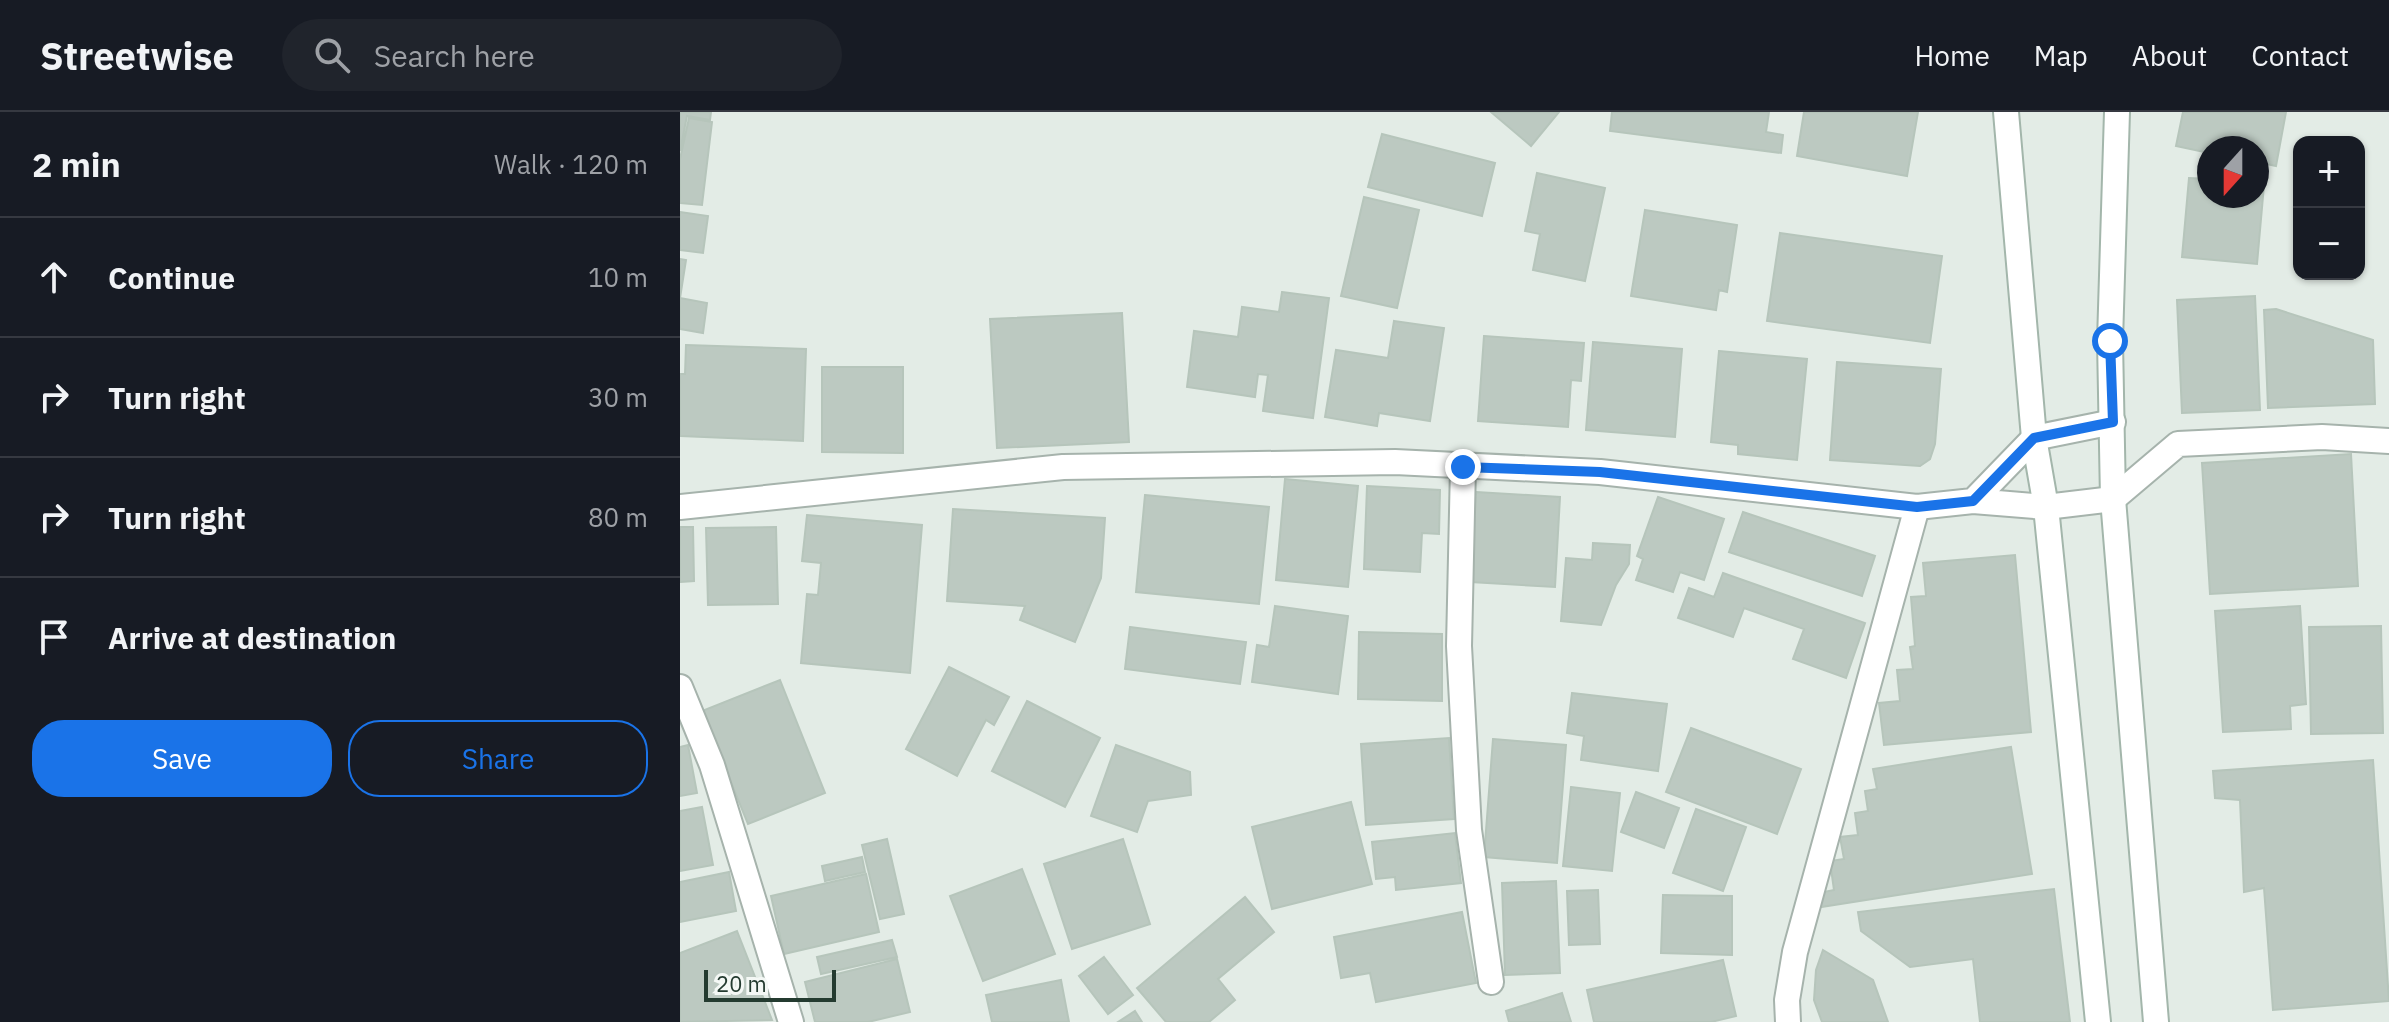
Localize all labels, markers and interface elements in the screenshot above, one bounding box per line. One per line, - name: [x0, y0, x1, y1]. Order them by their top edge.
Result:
- search box: [282, 19, 842, 91]
- text: Streetwise: [40, 31, 234, 80]
- icon: search: [310, 33, 354, 77]
- text: Search here: [374, 36, 535, 75]
- text: Home: [1914, 37, 1990, 74]
- text: Map: [2034, 37, 2088, 74]
- text: About: [2132, 37, 2207, 74]
- text: Contact: [2251, 37, 2349, 74]
- north arrow: [2197, 136, 2269, 208]
- map controls: [2293, 136, 2365, 280]
- button: +: [2293, 136, 2365, 208]
- text: 2 min: [32, 142, 121, 186]
- text: Walk · 120 m: [494, 147, 648, 181]
- button: −: [2293, 208, 2365, 280]
- icon: ahead: [32, 255, 76, 299]
- text: Continue: [108, 258, 235, 297]
- text: 10 m: [588, 260, 648, 294]
- route start: [2092, 323, 2128, 359]
- icon: right: [32, 375, 76, 419]
- text: Turn right: [108, 378, 246, 417]
- text: 30 m: [588, 380, 648, 414]
- route end: [1445, 449, 1481, 485]
- icon: right: [32, 495, 76, 539]
- text: Turn right: [108, 498, 246, 537]
- text: 80 m: [588, 500, 648, 534]
- icon: arrive: [32, 615, 76, 659]
- text: Arrive at destination: [108, 618, 396, 657]
- button: Save: [32, 720, 332, 797]
- button: Share: [348, 720, 648, 797]
- scale bar: [704, 966, 836, 1002]
- text: 20 m: [716, 969, 767, 998]

